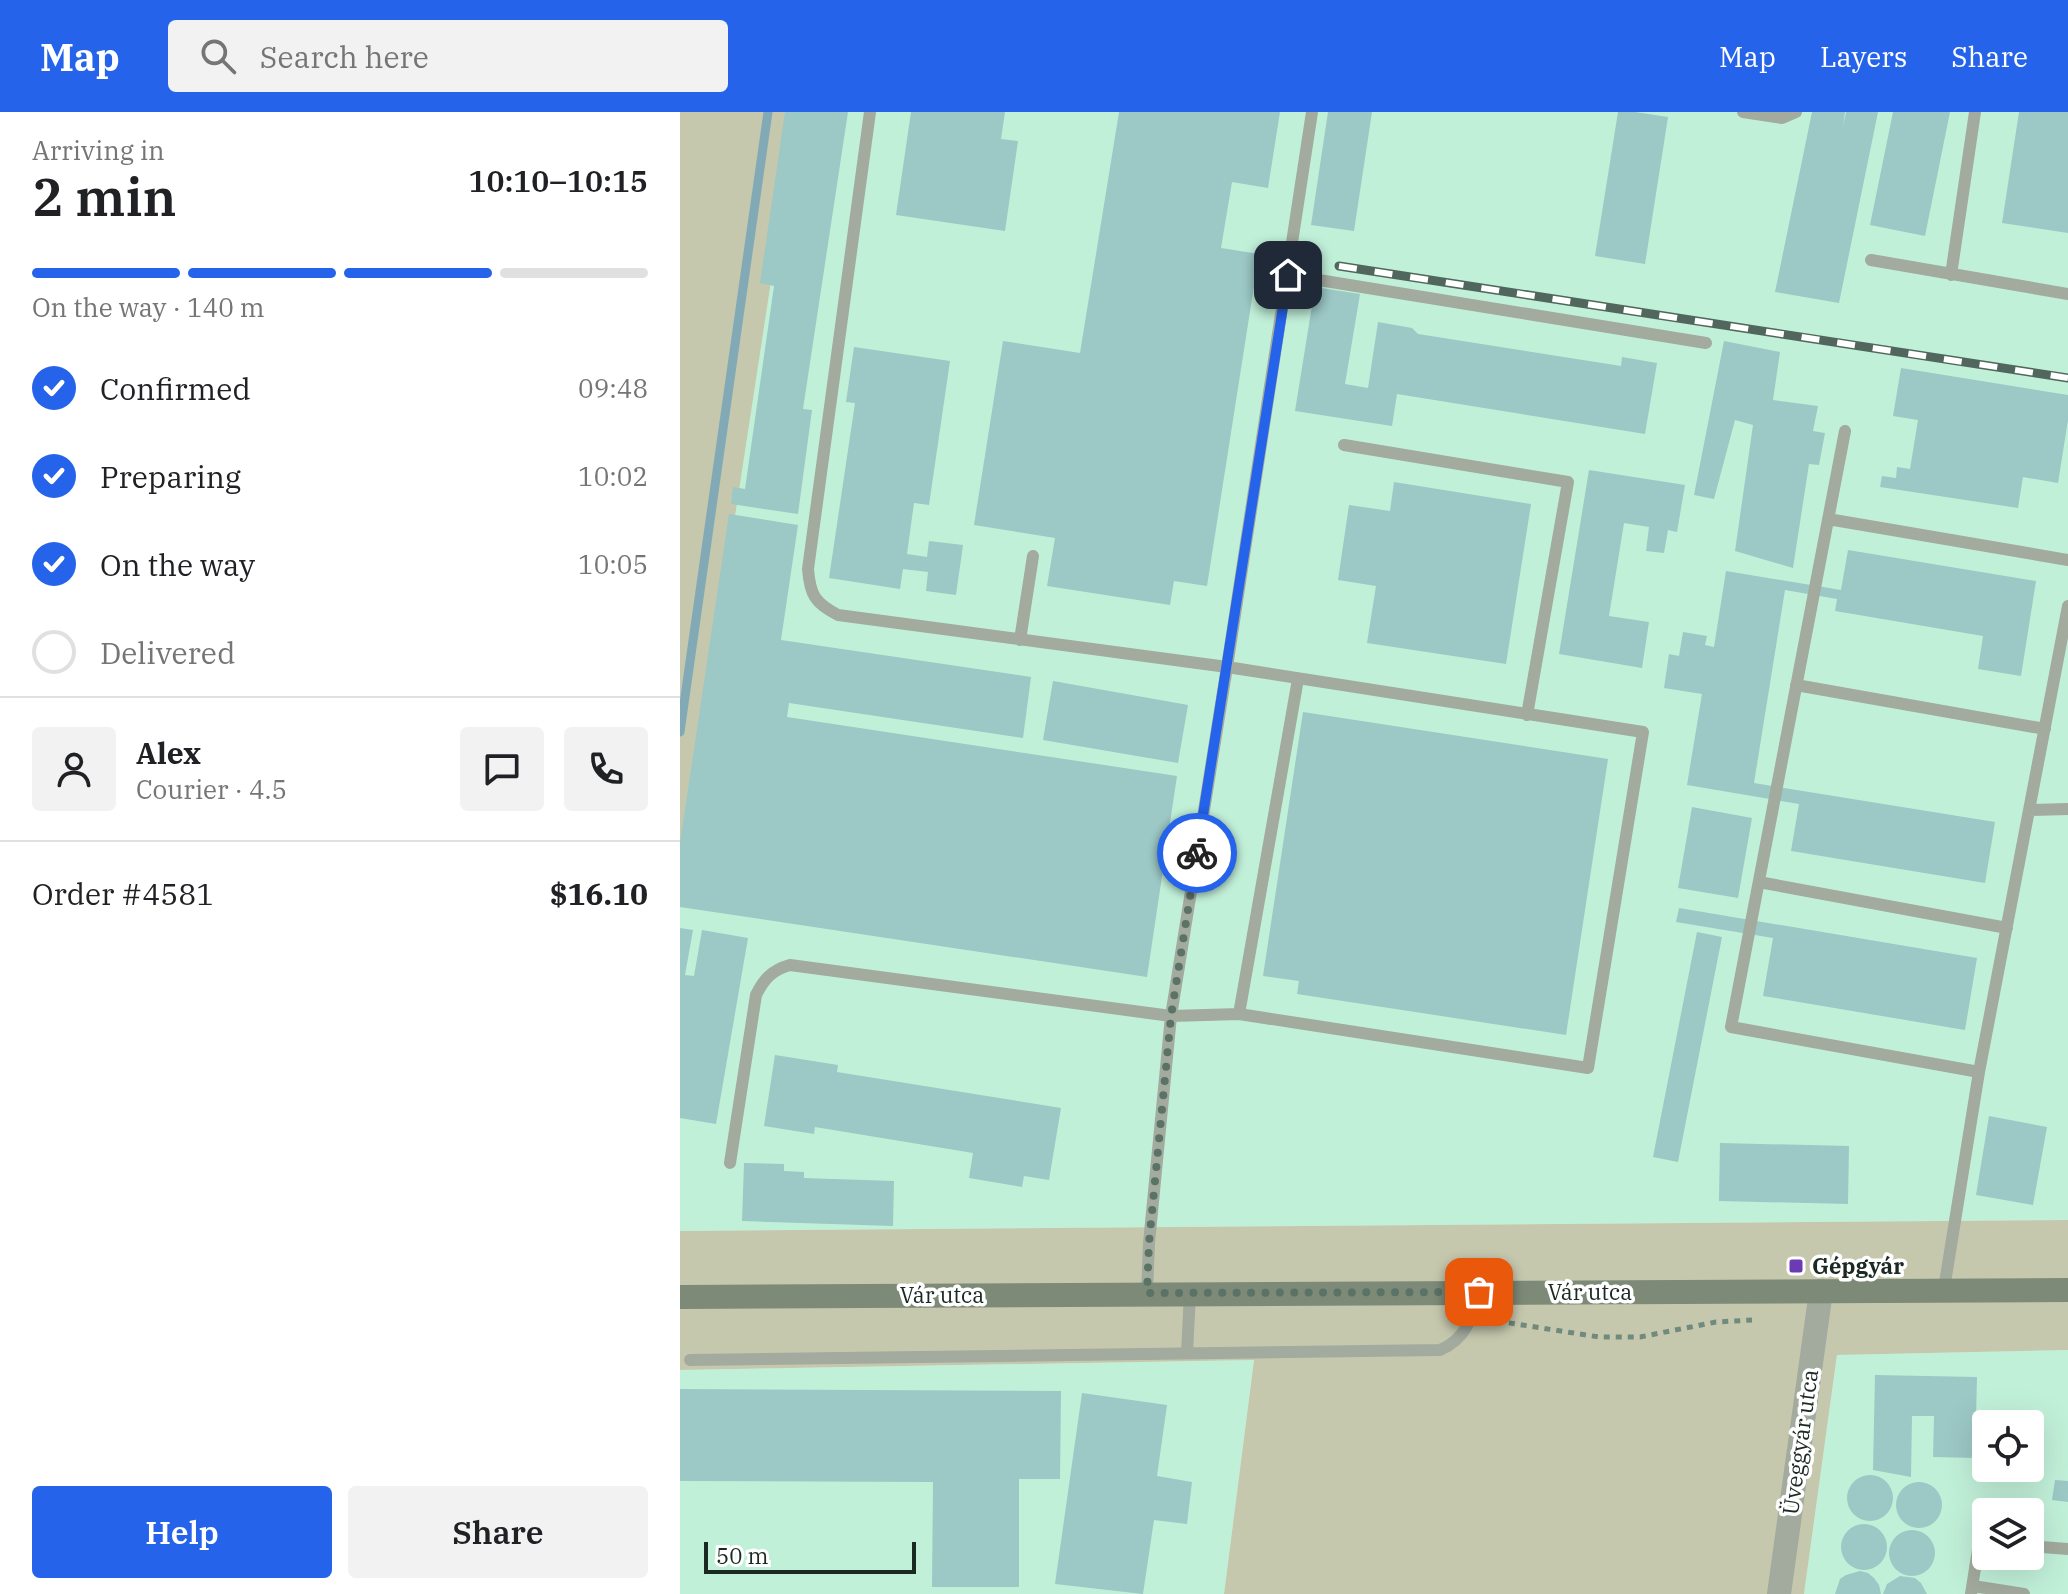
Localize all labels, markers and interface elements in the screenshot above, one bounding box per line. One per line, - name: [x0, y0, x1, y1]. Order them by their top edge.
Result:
- search box: [168, 20, 728, 92]
- text: Map: [40, 32, 120, 81]
- icon: search: [196, 34, 240, 78]
- text: Search here: [260, 37, 429, 76]
- text: Map: [1719, 38, 1776, 75]
- text: Layers: [1820, 38, 1907, 75]
- text: Share: [1951, 38, 2028, 75]
- text: Arriving in: [32, 133, 165, 167]
- text: 10:10–10:15: [468, 161, 648, 200]
- text: 2 min: [32, 163, 177, 230]
- pin: [1254, 241, 1322, 309]
- icon: home: [1266, 253, 1310, 297]
- text: On the way · 140 m: [32, 290, 265, 324]
- icon: check: [32, 366, 76, 410]
- text: Confirmed: [100, 369, 251, 408]
- text: 09:48: [578, 371, 648, 405]
- icon: check: [32, 454, 76, 498]
- text: Preparing: [100, 457, 241, 496]
- text: 10:02: [578, 459, 648, 493]
- icon: check: [32, 542, 76, 586]
- text: On the way: [100, 545, 255, 584]
- text: 10:05: [578, 547, 648, 581]
- text: Delivered: [100, 633, 235, 672]
- button: person: [32, 727, 116, 811]
- button: chat: [460, 727, 544, 811]
- button: phone: [564, 727, 648, 811]
- text: Alex: [136, 733, 201, 772]
- text: Courier · 4.5: [136, 772, 287, 806]
- courier: [1157, 813, 1237, 893]
- icon: bike: [1175, 831, 1219, 875]
- text: Order #4581: [32, 874, 214, 913]
- text: $16.10: [550, 874, 648, 913]
- place label: Gépgyár: [1812, 1251, 1904, 1280]
- marker: Gépgyár: [1787, 1257, 1805, 1275]
- pin: [1445, 1258, 1513, 1326]
- icon: bag: [1457, 1270, 1501, 1314]
- street label: Vár utca: [1548, 1277, 1632, 1306]
- street label: Vár utca: [900, 1280, 984, 1309]
- street label: Üveggyár utca: [1775, 1367, 1824, 1517]
- map controls: [1972, 1410, 2044, 1570]
- button: locate: [1972, 1410, 2044, 1482]
- button: Help: [32, 1486, 332, 1578]
- button: Share: [348, 1486, 648, 1578]
- button: layers: [1972, 1498, 2044, 1570]
- scale bar: [704, 1538, 916, 1574]
- text: 50 m: [716, 1541, 768, 1570]

